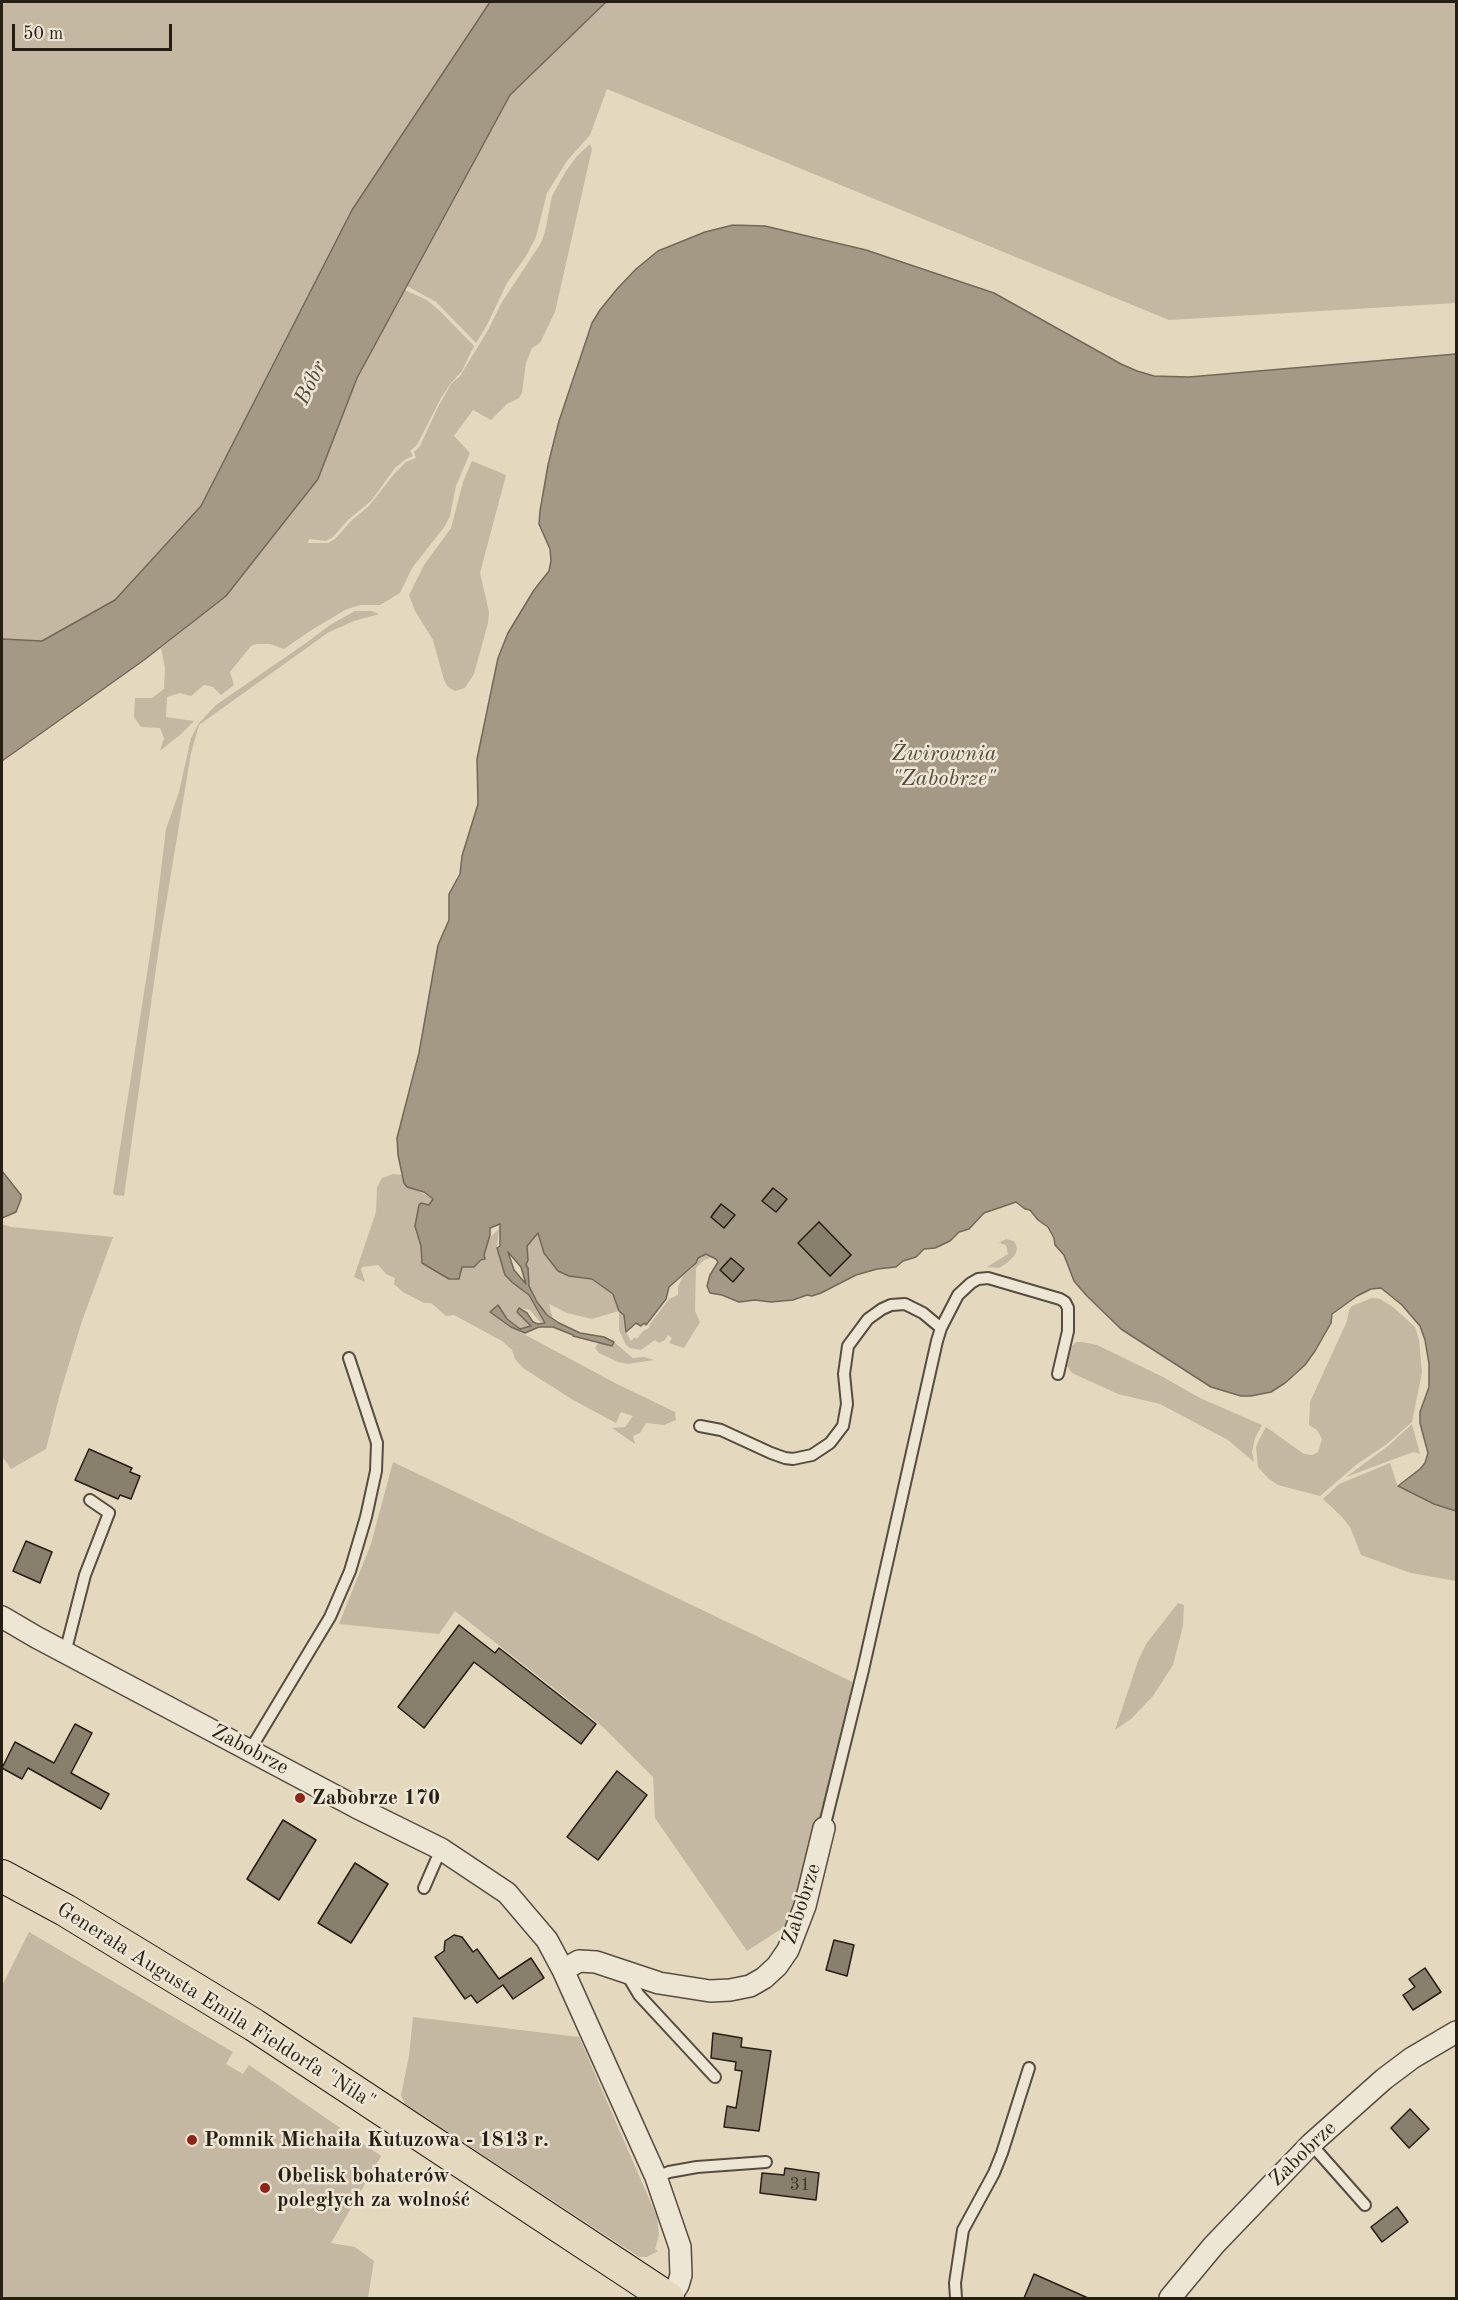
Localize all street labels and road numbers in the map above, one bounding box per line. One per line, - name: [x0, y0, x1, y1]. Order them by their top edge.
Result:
- street label: Zabobrze: [207, 1719, 293, 1781]
- street label: Zabobrze: [777, 1860, 827, 1948]
- street label: Generała Augusta Emila Fieldorfa "Nila": [52, 1897, 380, 2115]
- street label: Zabobrze: [1264, 2116, 1342, 2192]

